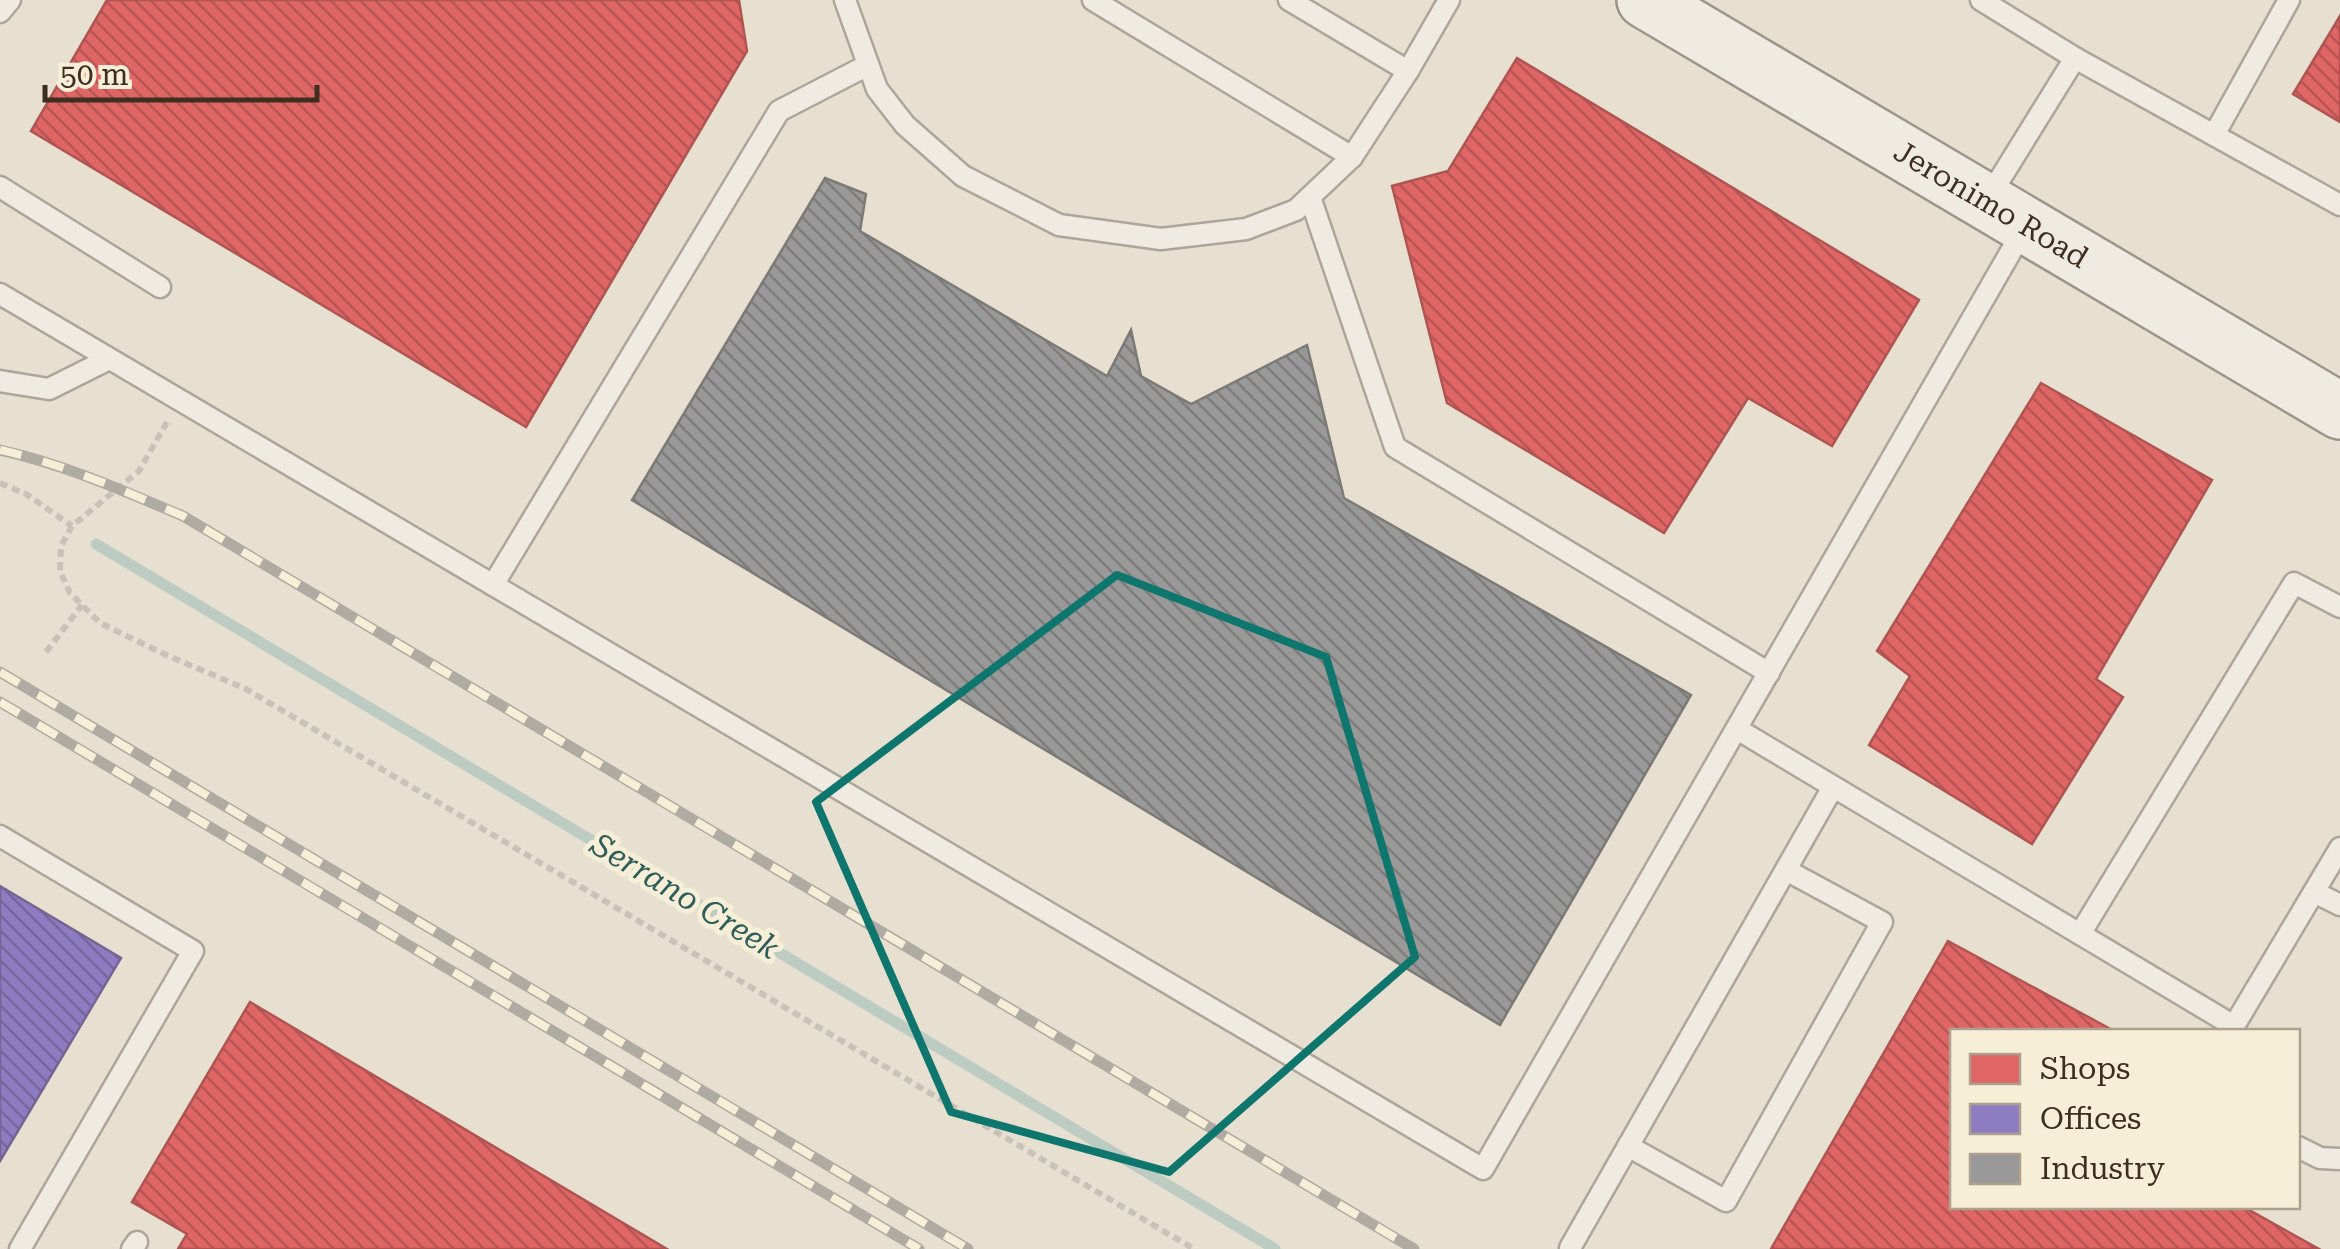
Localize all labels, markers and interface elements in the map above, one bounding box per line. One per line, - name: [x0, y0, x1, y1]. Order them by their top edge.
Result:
- scale bar: [45, 40, 318, 102]
- text: 50 m: [60, 57, 129, 92]
- street label: Jeronimo Road: [1888, 133, 2095, 275]
- water label: Serrano Creek: [583, 824, 786, 967]
- legend: [1950, 1029, 2300, 1209]
- text: Shops: [2040, 1051, 2130, 1086]
- text: Offices: [2040, 1101, 2141, 1136]
- text: Industry: [2040, 1151, 2165, 1186]

